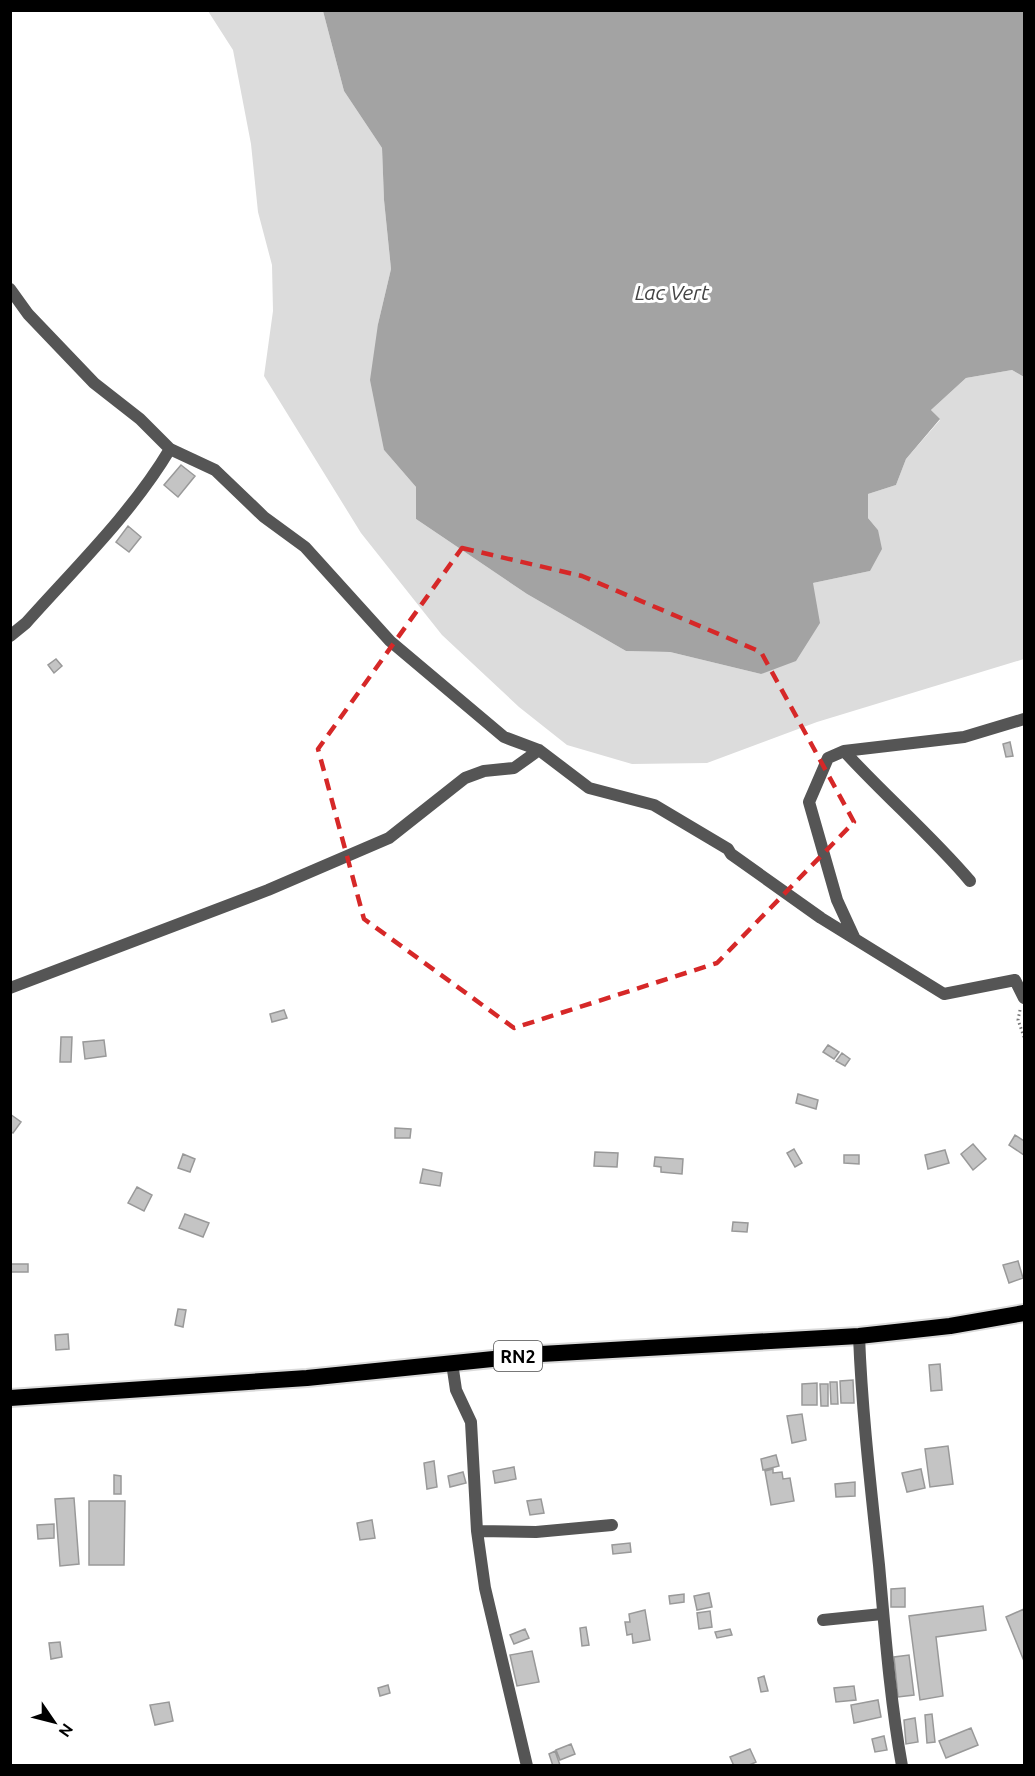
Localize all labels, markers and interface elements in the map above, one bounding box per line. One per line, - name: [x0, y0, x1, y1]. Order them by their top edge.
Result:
- water label: Lac Vert: [635, 280, 710, 304]
- road number: RN2: [494, 1341, 542, 1371]
- north arrow: [24, 1692, 84, 1752]
- text: N: [55, 1721, 77, 1741]

